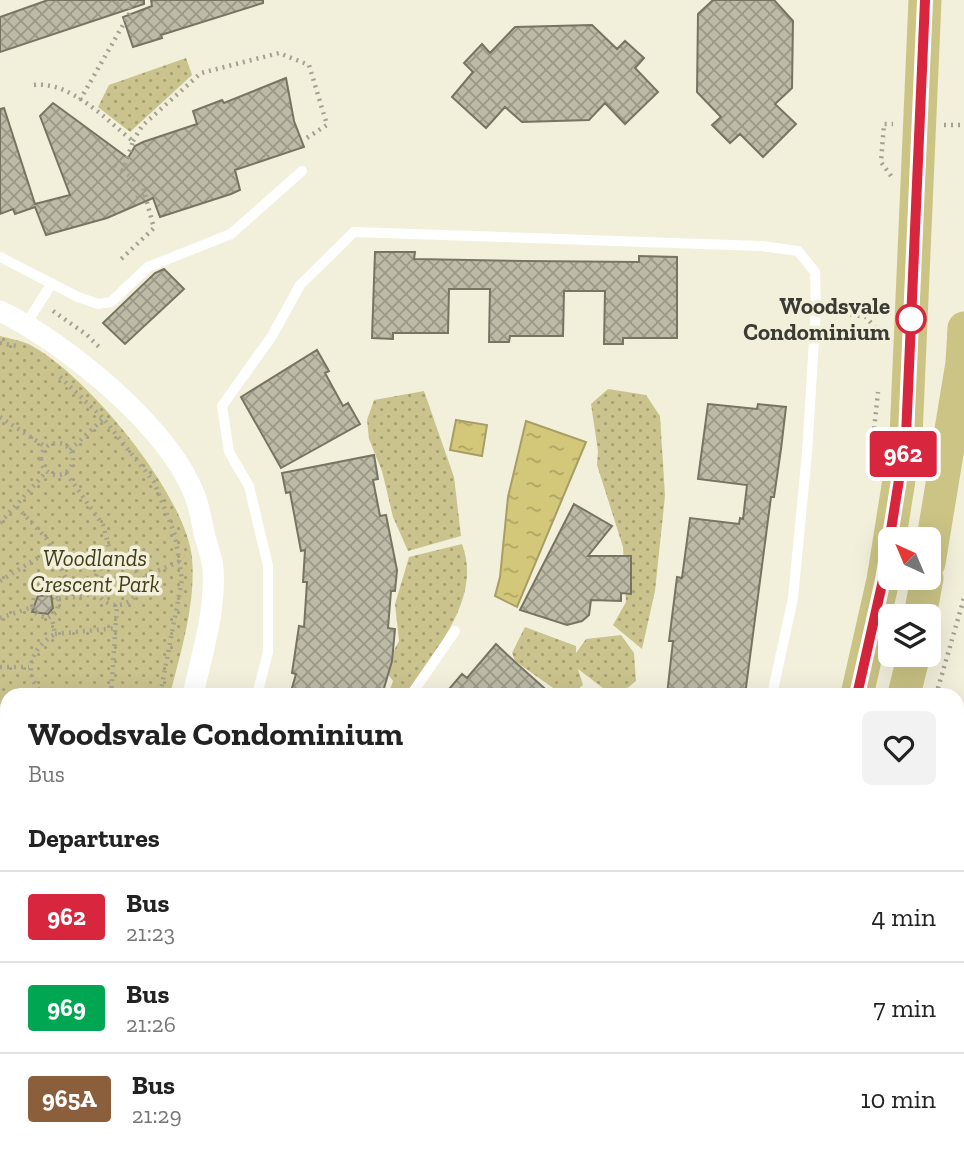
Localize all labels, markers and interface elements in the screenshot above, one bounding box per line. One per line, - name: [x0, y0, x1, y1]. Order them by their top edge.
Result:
- place label: Woodsvale Condominium: [743, 292, 890, 346]
- marker: Woodsvale Condominium: [896, 304, 926, 334]
- line badge: 962: [863, 431, 943, 477]
- text: 962: [884, 439, 922, 468]
- north arrow: [878, 527, 942, 590]
- map controls: [878, 527, 941, 667]
- park label: Woodlands Crescent Park: [30, 544, 160, 598]
- button: layers: [878, 604, 941, 667]
- button: heart: [862, 711, 936, 785]
- text: Woodsvale Condominium: [28, 714, 403, 753]
- text: Bus: [28, 760, 65, 788]
- text: Departures: [28, 822, 160, 854]
- text: Bus: [126, 887, 169, 919]
- text: 4 min: [871, 901, 936, 933]
- text: 962: [47, 902, 86, 931]
- text: 21:23: [126, 919, 175, 947]
- text: Bus: [126, 978, 169, 1010]
- text: 7 min: [873, 992, 936, 1024]
- text: 969: [47, 993, 86, 1022]
- text: 21:26: [126, 1010, 176, 1038]
- text: Bus: [132, 1069, 175, 1101]
- text: 10 min: [860, 1083, 936, 1115]
- text: 965A: [42, 1084, 97, 1113]
- text: 21:29: [132, 1101, 182, 1129]

